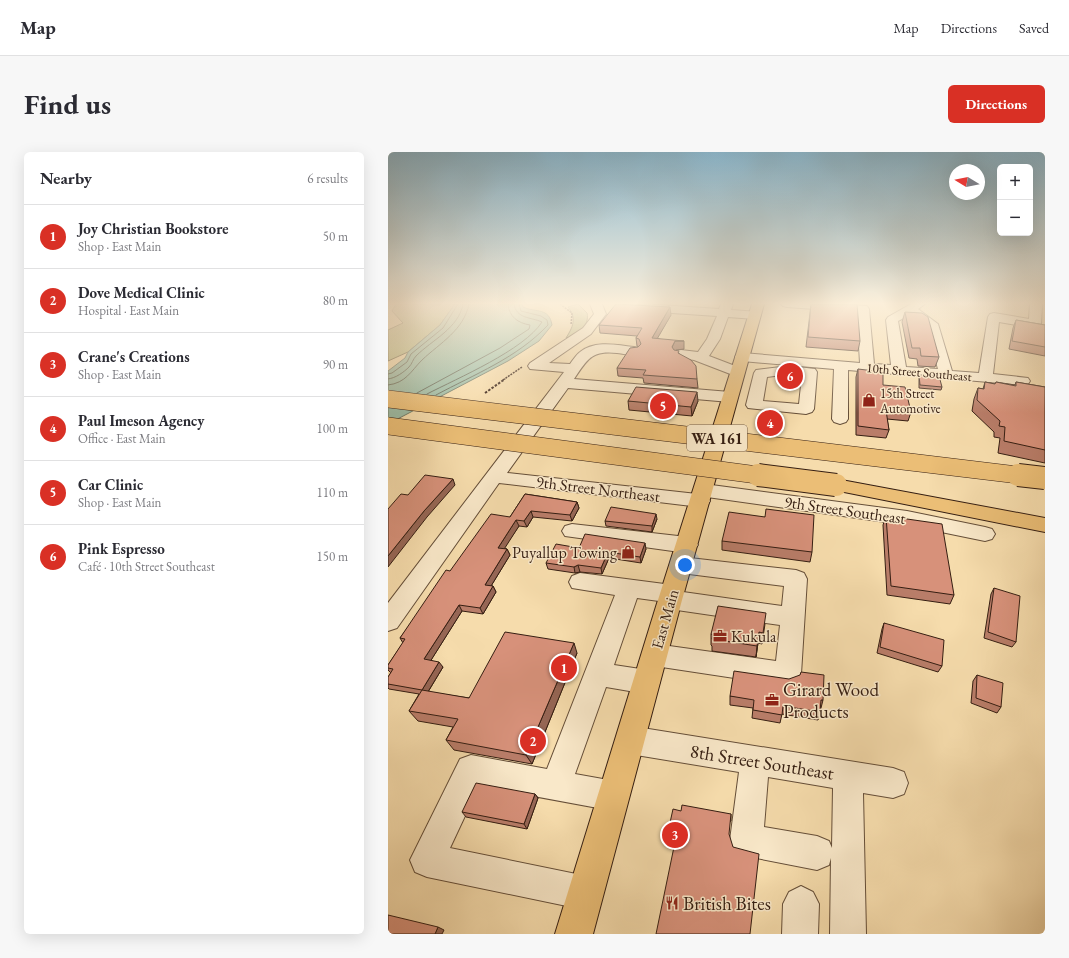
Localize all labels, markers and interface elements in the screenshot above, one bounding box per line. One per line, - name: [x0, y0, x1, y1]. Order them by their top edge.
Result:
- text: Map: [20, 15, 56, 40]
- text: Map: [893, 19, 919, 37]
- text: Directions: [941, 19, 997, 37]
- text: Saved: [1019, 19, 1049, 37]
- button: Directions: [948, 85, 1045, 123]
- text: Find us: [24, 86, 111, 122]
- north arrow: [949, 164, 985, 200]
- map controls: [997, 164, 1033, 236]
- button: +: [997, 164, 1033, 200]
- text: Nearby: [40, 167, 92, 189]
- text: 6 results: [307, 170, 348, 187]
- button: −: [997, 200, 1033, 236]
- text: Joy Christian Bookstore: [78, 219, 228, 238]
- text: 1: [50, 228, 56, 245]
- text: 50 m: [323, 228, 348, 245]
- text: Shop · East Main: [78, 238, 162, 255]
- text: Dove Medical Clinic: [78, 283, 205, 302]
- text: 2: [50, 292, 56, 309]
- text: 80 m: [323, 292, 348, 309]
- text: Hospital · East Main: [78, 302, 179, 319]
- text: Crane's Creations: [78, 347, 190, 366]
- text: 3: [50, 356, 56, 373]
- text: 90 m: [323, 356, 348, 373]
- street label: 10th Street Southeast: [866, 359, 972, 385]
- pin: 6: [777, 361, 803, 391]
- text: Shop · East Main: [78, 366, 162, 383]
- place label: 15th Street Automotive: [879, 385, 941, 417]
- pin: 5: [650, 391, 676, 421]
- shop icon: 15th Street Automotive: [861, 392, 877, 408]
- pin: 4: [757, 408, 783, 438]
- text: Paul Imeson Agency: [78, 411, 204, 430]
- text: 4: [50, 420, 56, 437]
- text: 100 m: [317, 420, 348, 437]
- road number: WA 161: [687, 425, 747, 451]
- text: Office · East Main: [78, 430, 166, 447]
- street label: 9th Street Northeast: [535, 471, 661, 507]
- text: Car Clinic: [78, 475, 143, 494]
- text: 5: [50, 484, 56, 501]
- text: 110 m: [317, 484, 348, 501]
- street label: 9th Street Southeast: [783, 491, 907, 529]
- text: Shop · East Main: [78, 494, 162, 511]
- text: Pink Espresso: [78, 539, 165, 558]
- place label: Puyallup Towing: [512, 542, 618, 563]
- shop icon: Puyallup Towing: [620, 544, 636, 560]
- text: 6: [50, 548, 56, 565]
- text: 150 m: [317, 548, 348, 565]
- your location: [675, 555, 695, 575]
- text: Café · 10th Street Southeast: [78, 558, 215, 575]
- street label: East Main: [646, 586, 684, 651]
- place label: Kukula: [731, 626, 777, 647]
- office icon: Kukula: [712, 628, 728, 644]
- pin: 1: [551, 653, 577, 683]
- place label: Girard Wood Products: [783, 677, 880, 724]
- office icon: Girard Wood Products: [764, 692, 780, 708]
- pin: 2: [520, 726, 546, 756]
- street label: 8th Street Southeast: [688, 738, 836, 786]
- pin: 3: [662, 820, 688, 850]
- place label: British Bites: [683, 891, 771, 916]
- restaurant icon: British Bites: [664, 895, 680, 911]

